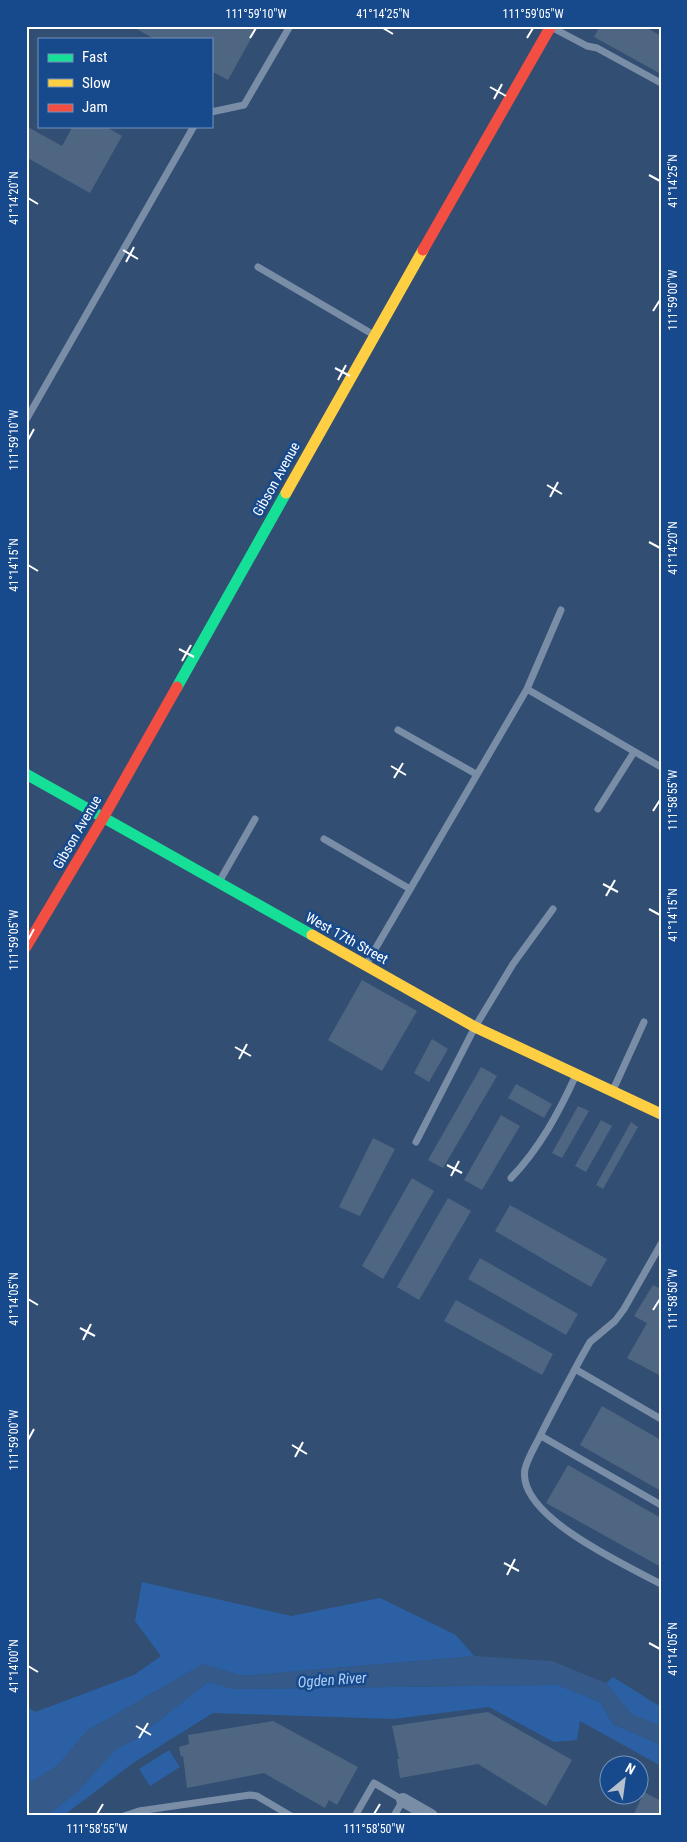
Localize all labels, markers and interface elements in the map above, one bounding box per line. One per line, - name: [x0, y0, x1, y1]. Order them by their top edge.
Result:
- text: 111°59'10"W: [225, 7, 287, 21]
- text: 41°14'25"N: [356, 7, 410, 21]
- text: 111°59'05"W: [502, 7, 564, 21]
- legend: [38, 38, 212, 128]
- text: Fast: [82, 48, 107, 66]
- text: Slow: [82, 74, 111, 92]
- text: Jam: [82, 98, 108, 116]
- text: 41°14'25"N: [666, 154, 680, 208]
- text: 41°14'20"N: [7, 171, 21, 225]
- text: 111°59'00"W: [666, 269, 680, 331]
- text: 111°59'10"W: [7, 409, 21, 471]
- street label: Gibson Avenue: [249, 439, 303, 519]
- text: 41°14'20"N: [666, 521, 680, 575]
- text: 41°14'15"N: [7, 538, 21, 592]
- text: 111°58'55"W: [666, 769, 680, 831]
- street label: Gibson Avenue: [50, 792, 105, 872]
- text: 41°14'15"N: [666, 888, 680, 942]
- text: 111°59'05"W: [7, 909, 21, 971]
- street label: West 17th Street: [303, 909, 391, 967]
- text: 111°58'50"W: [666, 1268, 680, 1330]
- text: 41°14'05"N: [7, 1272, 21, 1326]
- text: 111°59'00"W: [7, 1409, 21, 1471]
- text: 41°14'05"N: [666, 1622, 680, 1676]
- text: 41°14'00"N: [7, 1639, 21, 1693]
- water label: Ogden River: [297, 1669, 368, 1691]
- north arrow: [600, 1754, 650, 1804]
- text: N: [623, 1760, 638, 1778]
- text: 111°58'55"W: [66, 1822, 128, 1836]
- text: 111°58'50"W: [343, 1822, 405, 1836]

